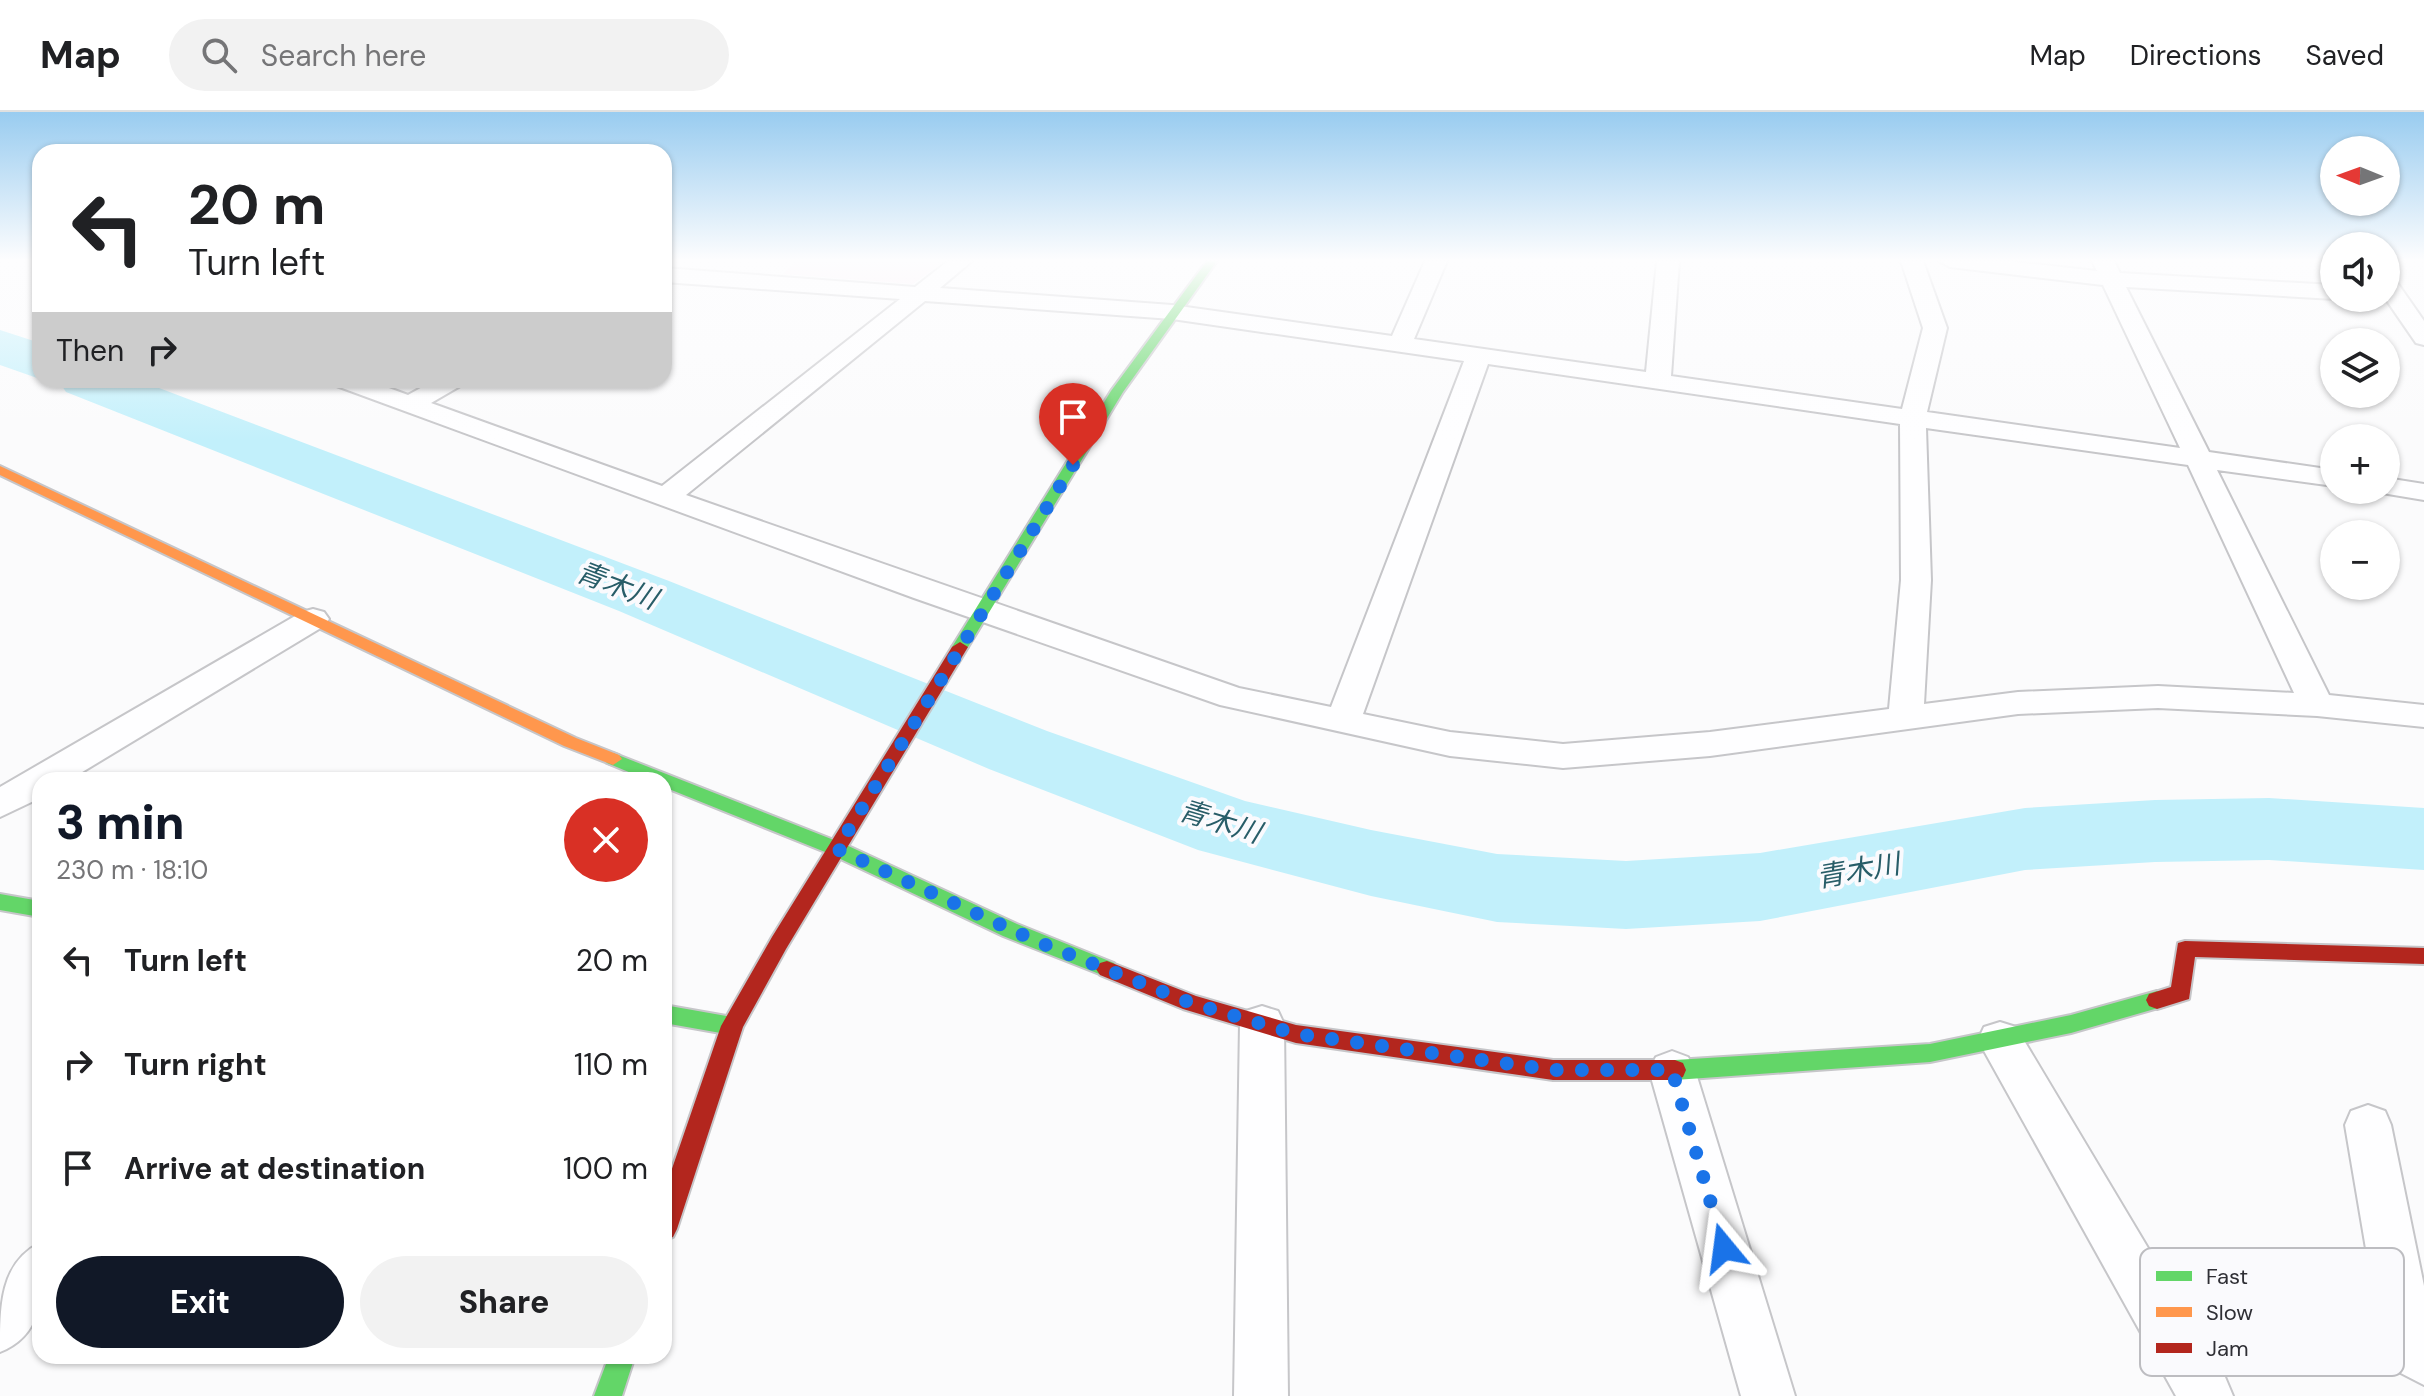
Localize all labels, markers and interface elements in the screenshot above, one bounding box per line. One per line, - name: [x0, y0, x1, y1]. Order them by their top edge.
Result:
- search box: [169, 19, 729, 91]
- text: Map: [40, 30, 121, 80]
- icon: search: [197, 33, 241, 77]
- text: Search here: [261, 36, 426, 75]
- text: Map: [2029, 37, 2086, 74]
- text: Directions: [2130, 37, 2262, 74]
- text: Saved: [2306, 37, 2384, 74]
- north arrow: [2320, 136, 2400, 216]
- map controls: [2320, 136, 2400, 600]
- text: 20 m: [188, 168, 325, 241]
- icon: left: [56, 176, 160, 280]
- button: sound: [2320, 232, 2400, 312]
- text: Turn left: [188, 239, 325, 286]
- icon: right: [140, 328, 184, 372]
- button: layers: [2320, 328, 2400, 408]
- text: Then: [56, 331, 124, 370]
- pin: [1039, 383, 1107, 465]
- icon: arrive: [1051, 395, 1095, 439]
- button: +: [2320, 424, 2400, 504]
- button: −: [2320, 520, 2400, 600]
- water label: 青木川: [571, 553, 665, 619]
- text: 3 min: [56, 791, 185, 854]
- water label: 青木川: [1174, 792, 1268, 852]
- button: close: [564, 798, 648, 882]
- water label: 青木川: [1814, 844, 1906, 896]
- text: 230 m · 18:10: [56, 853, 208, 887]
- icon: left: [56, 938, 100, 982]
- text: Turn left: [124, 941, 247, 980]
- text: 20 m: [576, 941, 648, 980]
- icon: right: [56, 1042, 100, 1086]
- text: Turn right: [124, 1045, 267, 1084]
- text: 110 m: [574, 1045, 648, 1084]
- icon: arrive: [56, 1146, 100, 1190]
- text: Arrive at destination: [124, 1149, 425, 1188]
- text: 100 m: [563, 1149, 648, 1188]
- position arrow: [1682, 1206, 1766, 1290]
- legend: [2140, 1248, 2404, 1376]
- button: Exit: [56, 1256, 344, 1348]
- button: Share: [360, 1256, 648, 1348]
- text: Fast: [2206, 1262, 2248, 1291]
- text: Slow: [2206, 1298, 2253, 1327]
- text: Jam: [2206, 1334, 2249, 1363]

